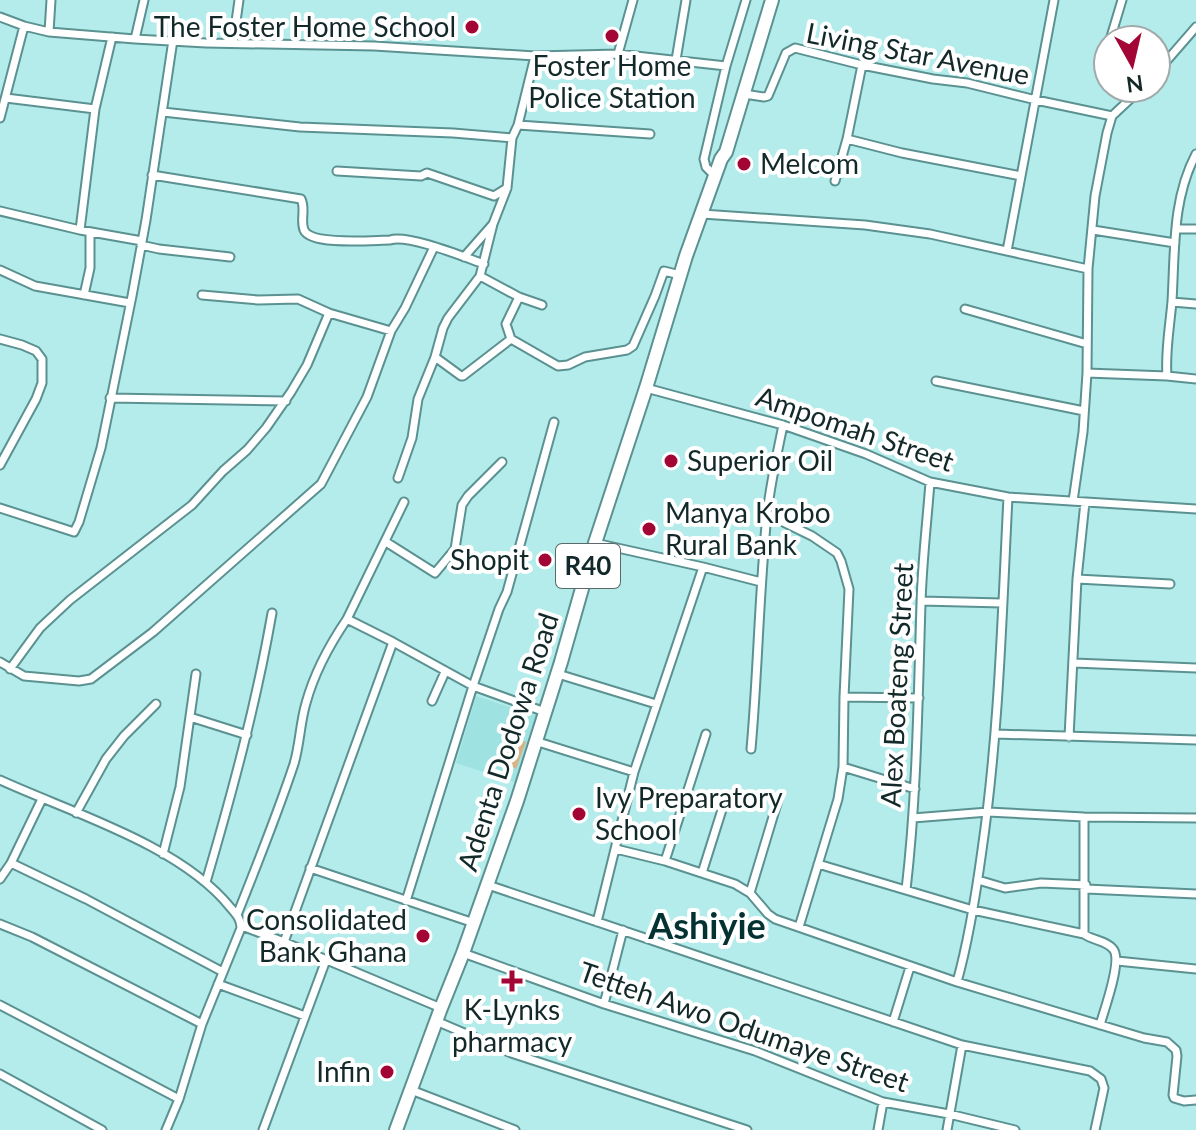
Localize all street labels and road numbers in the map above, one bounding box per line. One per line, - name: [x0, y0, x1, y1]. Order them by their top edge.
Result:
- street label: Living Star Avenue: [804, 15, 1033, 91]
- street label: Ampomah Street: [752, 378, 959, 478]
- road number: R40: [556, 544, 620, 588]
- street label: Alex Boateng Street: [873, 562, 919, 808]
- street label: Adenta Dodowa Road: [449, 609, 565, 875]
- street label: Tetteh Awo Odumaye Street: [575, 954, 914, 1099]

